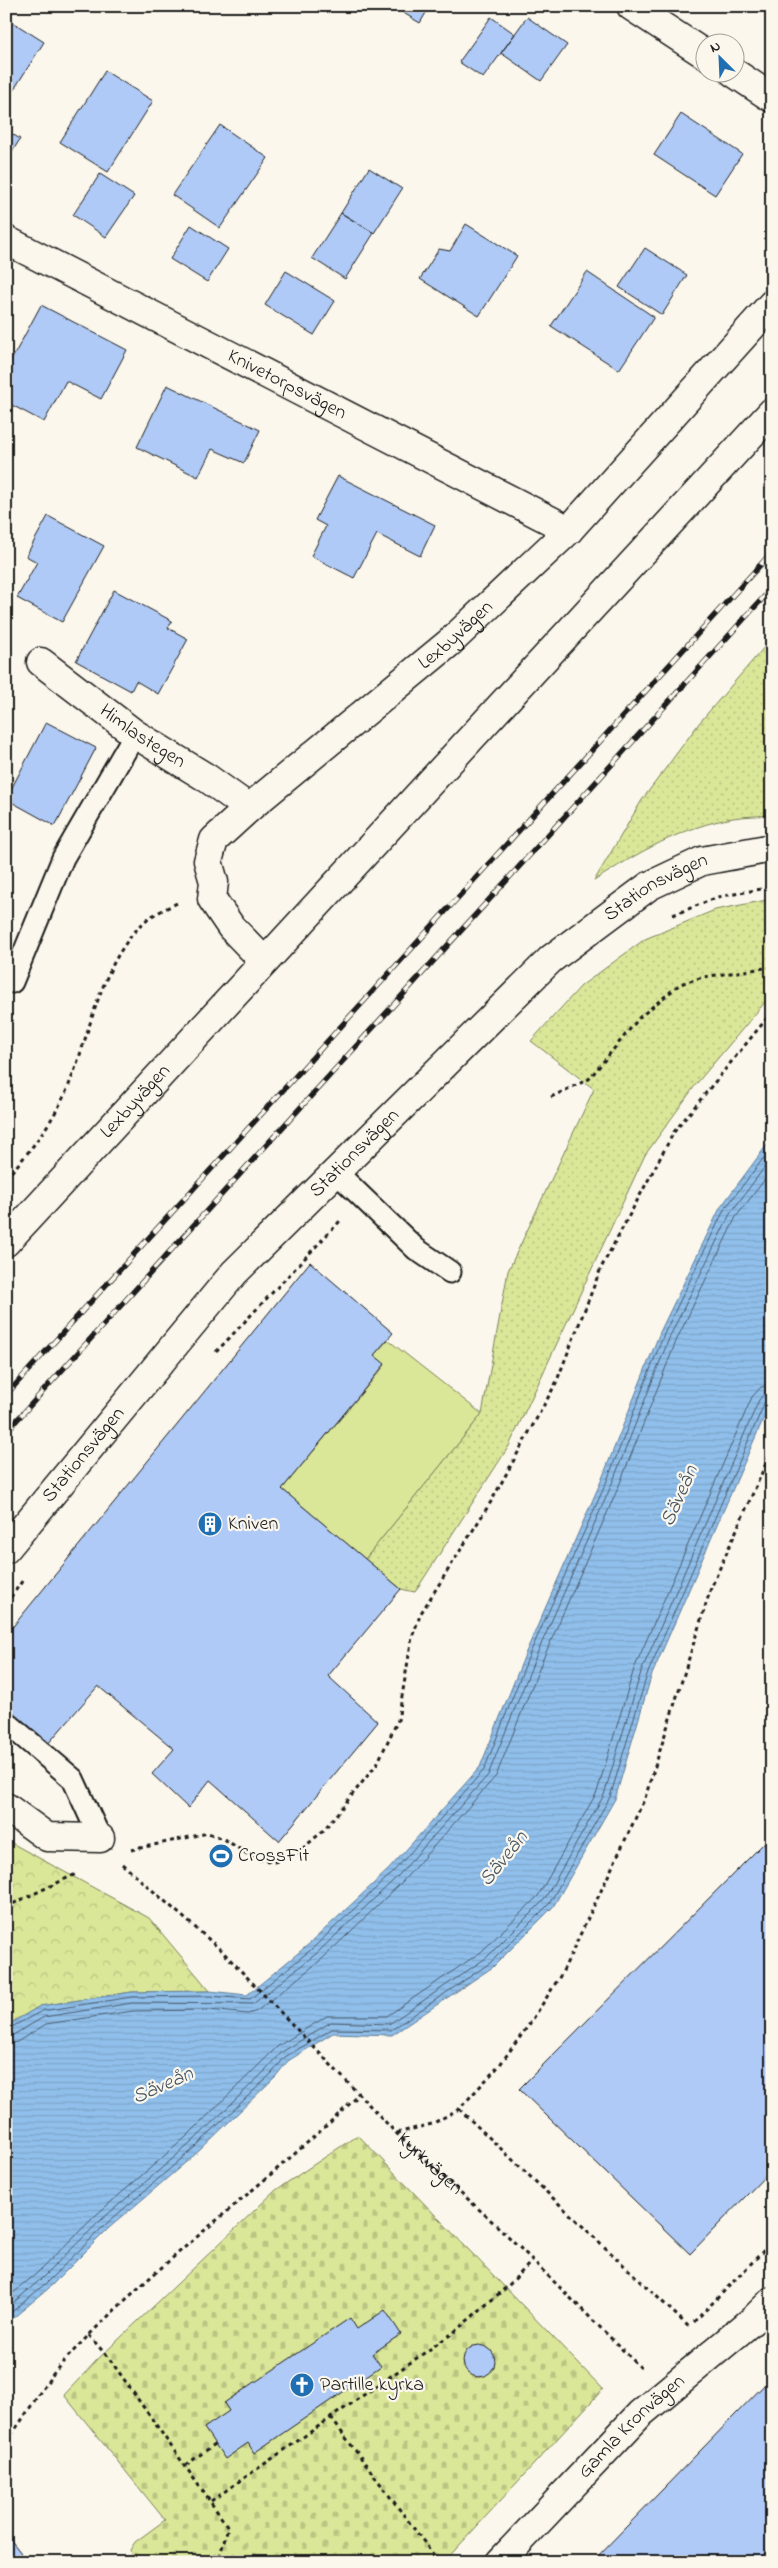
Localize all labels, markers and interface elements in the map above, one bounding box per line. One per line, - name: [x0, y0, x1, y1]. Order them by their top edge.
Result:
- north arrow: [696, 32, 746, 82]
- text: N: [707, 36, 724, 59]
- street label: Knivetorpsvägen: [222, 342, 352, 428]
- street label: Lexbyvägen: [412, 594, 500, 677]
- street label: Himlastegen: [93, 697, 191, 776]
- street label: Stationsvägen: [598, 846, 710, 929]
- street label: Lexbyvägen: [93, 1058, 178, 1146]
- street label: Stationsvägen: [303, 1102, 407, 1205]
- street label: Stationsvägen: [35, 1401, 132, 1509]
- water label: Säveån: [653, 1460, 707, 1531]
- place label: Kniven: [228, 1510, 278, 1539]
- building icon: Kniven: [197, 1511, 223, 1537]
- water label: Säveån: [472, 1824, 536, 1893]
- place label: CrossFit: [238, 1842, 309, 1871]
- sports icon: CrossFit: [208, 1843, 234, 1869]
- water label: Säveån: [128, 2059, 199, 2113]
- street label: Kyrkvägen: [390, 2126, 470, 2202]
- street label: Gamla Kronvägen: [571, 2367, 692, 2486]
- place label: Partille kyrka: [320, 2371, 424, 2400]
- church icon: Partille kyrka: [289, 2372, 315, 2398]

